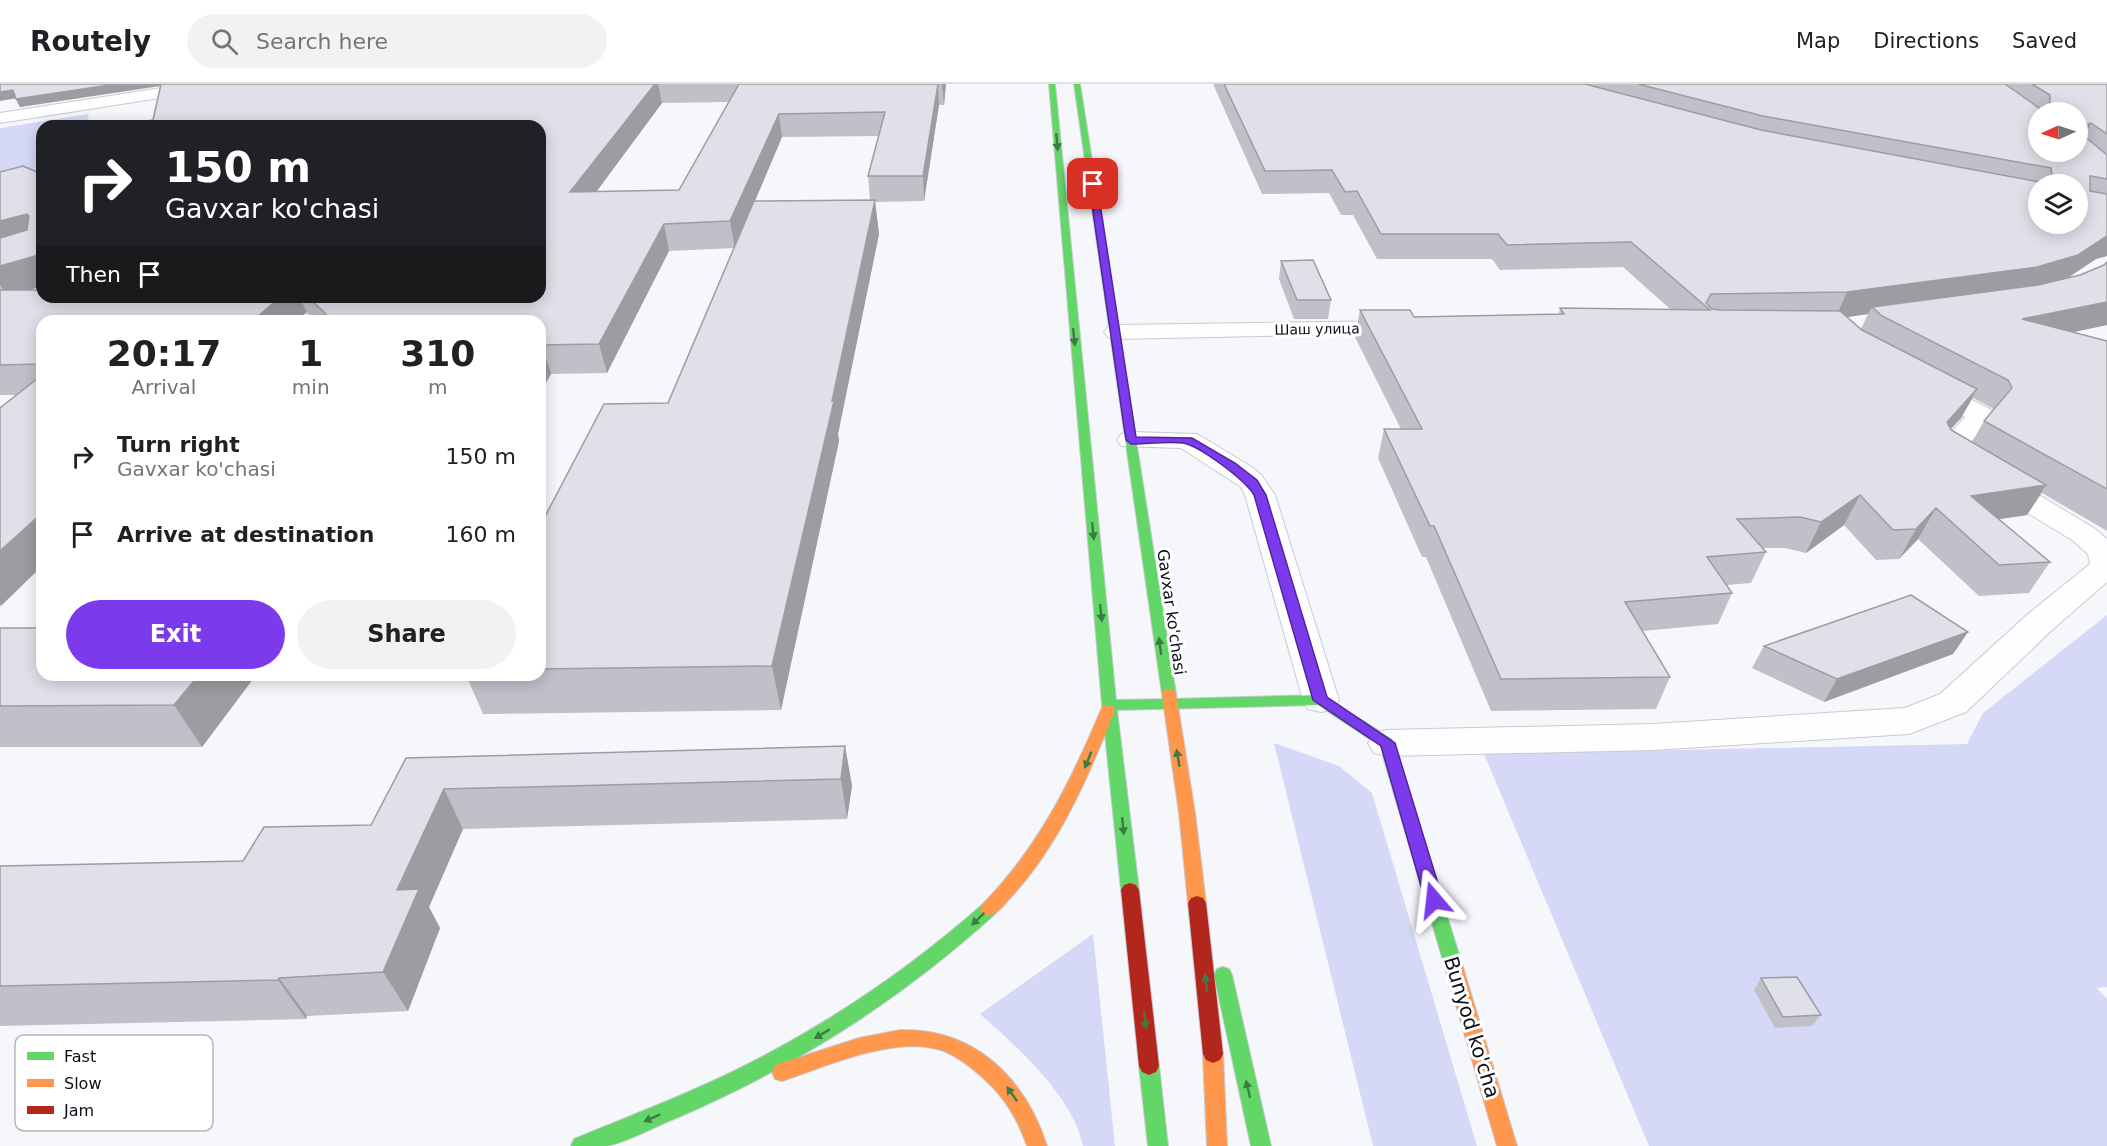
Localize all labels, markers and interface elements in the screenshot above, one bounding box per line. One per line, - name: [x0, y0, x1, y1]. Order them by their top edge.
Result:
- search box: [187, 14, 607, 68]
- text: Routely: [30, 25, 151, 58]
- icon: search: [208, 25, 241, 58]
- text: Search here: [256, 29, 388, 54]
- text: Map: [1796, 29, 1840, 53]
- text: Directions: [1873, 29, 1979, 53]
- text: Saved: [2012, 29, 2077, 53]
- north arrow: [2028, 102, 2088, 162]
- map controls: [2028, 102, 2088, 234]
- one-way arrow: [1052, 133, 1062, 152]
- text: 150 m: [165, 143, 311, 192]
- icon: right: [66, 144, 144, 222]
- pin: [1067, 158, 1118, 209]
- icon: arrive: [1076, 167, 1109, 200]
- button: layers: [2028, 174, 2088, 234]
- text: Gavxar ko'chasi: [165, 193, 379, 224]
- icon: arrive: [133, 258, 166, 291]
- text: Then: [66, 262, 121, 287]
- street label: Шаш улица: [1274, 320, 1360, 338]
- one-way arrow: [1069, 327, 1079, 346]
- text: 20:17: [107, 333, 221, 374]
- text: 1: [298, 333, 323, 374]
- text: 310: [400, 333, 475, 374]
- text: Arrival: [131, 375, 196, 399]
- text: min: [292, 375, 330, 399]
- text: m: [428, 375, 448, 399]
- text: Turn right: [117, 432, 240, 457]
- icon: right: [66, 440, 99, 473]
- text: 150 m: [446, 444, 516, 469]
- text: Gavxar ko'chasi: [117, 457, 276, 481]
- icon: arrive: [66, 518, 99, 551]
- one-way arrow: [1088, 521, 1098, 540]
- text: Arrive at destination: [117, 522, 374, 547]
- text: 160 m: [446, 522, 516, 547]
- street label: Gavxar ko'chasi: [1153, 548, 1190, 676]
- button: Exit: [66, 600, 285, 669]
- button: Share: [297, 600, 516, 669]
- one-way arrow: [1096, 603, 1106, 622]
- one-way arrow: [1156, 636, 1165, 655]
- one-way arrow: [1173, 748, 1182, 767]
- one-way arrow: [1083, 751, 1093, 769]
- one-way arrow: [1118, 817, 1128, 836]
- position arrow: [1402, 868, 1466, 932]
- one-way arrow: [971, 911, 985, 925]
- street label: Bunyod ko'cha: [1439, 953, 1505, 1101]
- one-way arrow: [1201, 973, 1211, 992]
- one-way arrow: [1140, 1010, 1150, 1029]
- one-way arrow: [814, 1029, 830, 1040]
- legend: [15, 1035, 213, 1131]
- text: Fast: [64, 1047, 96, 1066]
- text: Slow: [64, 1074, 101, 1093]
- one-way arrow: [1243, 1080, 1253, 1098]
- one-way arrow: [1006, 1086, 1018, 1102]
- text: Jam: [63, 1101, 94, 1120]
- one-way arrow: [643, 1113, 661, 1123]

